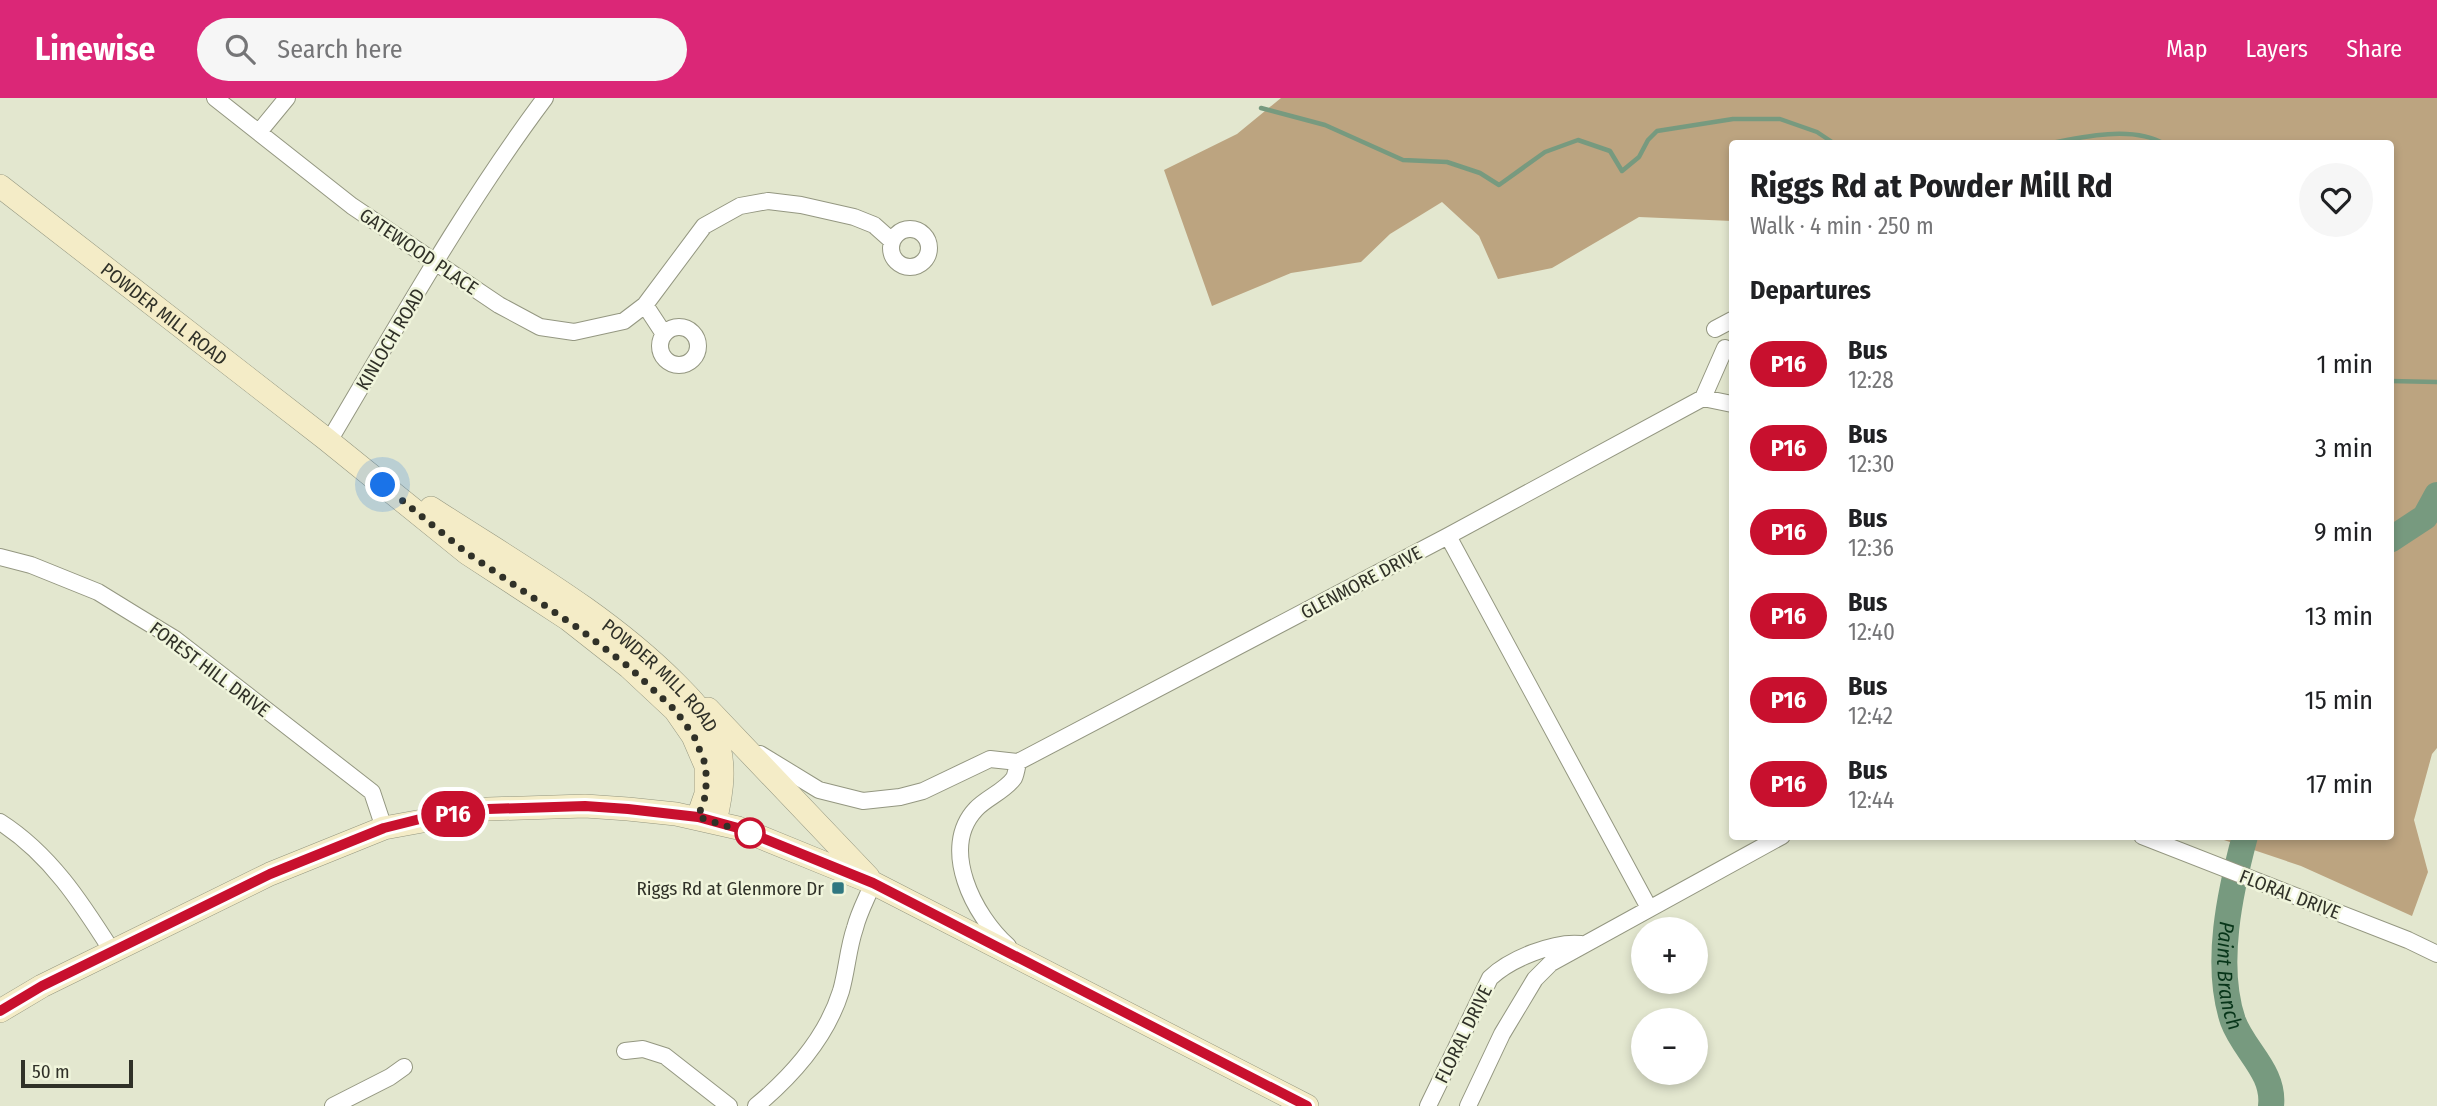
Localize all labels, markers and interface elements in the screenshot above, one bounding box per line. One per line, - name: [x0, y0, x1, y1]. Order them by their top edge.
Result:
- search box: [197, 18, 687, 81]
- text: Linewise: [35, 29, 155, 69]
- icon: search: [221, 30, 259, 68]
- text: Search here: [277, 34, 403, 65]
- text: Map: [2166, 35, 2208, 63]
- text: Layers: [2246, 35, 2308, 63]
- text: Share: [2346, 35, 2402, 63]
- button: heart: [2299, 163, 2373, 237]
- text: Riggs Rd at Powder Mill Rd: [1750, 166, 2113, 206]
- street label: GATEWOOD PLACE: [355, 203, 482, 300]
- text: Walk · 4 min · 250 m: [1750, 212, 1934, 240]
- street label: POWDER MILL ROAD: [96, 258, 232, 370]
- text: Departures: [1750, 275, 1871, 306]
- street label: KINLOCH ROAD: [351, 284, 430, 394]
- text: Bus: [1848, 335, 1887, 366]
- text: 1 min: [2317, 349, 2373, 380]
- text: P16: [1771, 350, 1806, 378]
- text: 12:28: [1848, 366, 1894, 394]
- text: Bus: [1848, 419, 1887, 450]
- text: 3 min: [2315, 433, 2373, 464]
- text: P16: [1771, 434, 1806, 462]
- text: 12:30: [1848, 450, 1895, 478]
- your location: [365, 467, 400, 502]
- text: Bus: [1848, 503, 1887, 534]
- text: 9 min: [2314, 517, 2373, 548]
- text: P16: [1771, 518, 1806, 546]
- text: 12:36: [1848, 534, 1894, 562]
- street label: GLENMORE DRIVE: [1297, 541, 1426, 624]
- text: Bus: [1848, 587, 1887, 618]
- text: 13 min: [2305, 601, 2373, 632]
- text: P16: [1771, 602, 1806, 630]
- street label: POWDER MILL ROAD: [597, 614, 723, 736]
- street label: FOREST HILL DRIVE: [145, 617, 274, 722]
- text: 12:40: [1848, 618, 1895, 646]
- text: Bus: [1848, 671, 1887, 702]
- text: 15 min: [2305, 685, 2373, 716]
- text: P16: [1771, 686, 1806, 714]
- text: 12:42: [1848, 702, 1893, 730]
- text: Bus: [1848, 755, 1887, 786]
- text: 17 min: [2306, 769, 2373, 800]
- text: P16: [1771, 770, 1806, 798]
- text: 12:44: [1848, 786, 1894, 814]
- line badge: P16: [413, 791, 493, 837]
- text: P16: [435, 800, 471, 828]
- unlabelled marker: [735, 818, 765, 848]
- street label: FLORAL DRIVE: [2236, 865, 2343, 924]
- place label: Riggs Rd at Glenmore Dr: [636, 877, 824, 900]
- marker: Riggs Rd at Glenmore Dr: [830, 880, 846, 896]
- map controls: [1631, 917, 1708, 1085]
- button: +: [1631, 917, 1708, 994]
- water label: Paint Branch: [2211, 920, 2248, 1034]
- street label: FLORAL DRIVE: [1430, 981, 1497, 1087]
- button: −: [1631, 1008, 1708, 1085]
- scale bar: [21, 1057, 133, 1089]
- text: 50 m: [32, 1060, 70, 1083]

